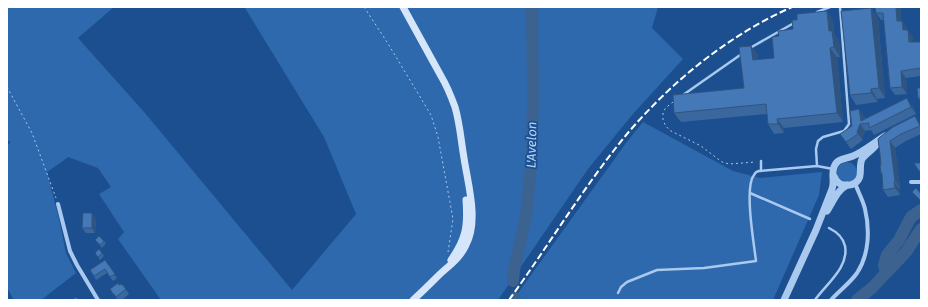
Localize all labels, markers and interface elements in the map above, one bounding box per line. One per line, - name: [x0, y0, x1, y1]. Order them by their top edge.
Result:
- water label: L'Avelon: [524, 122, 539, 168]

